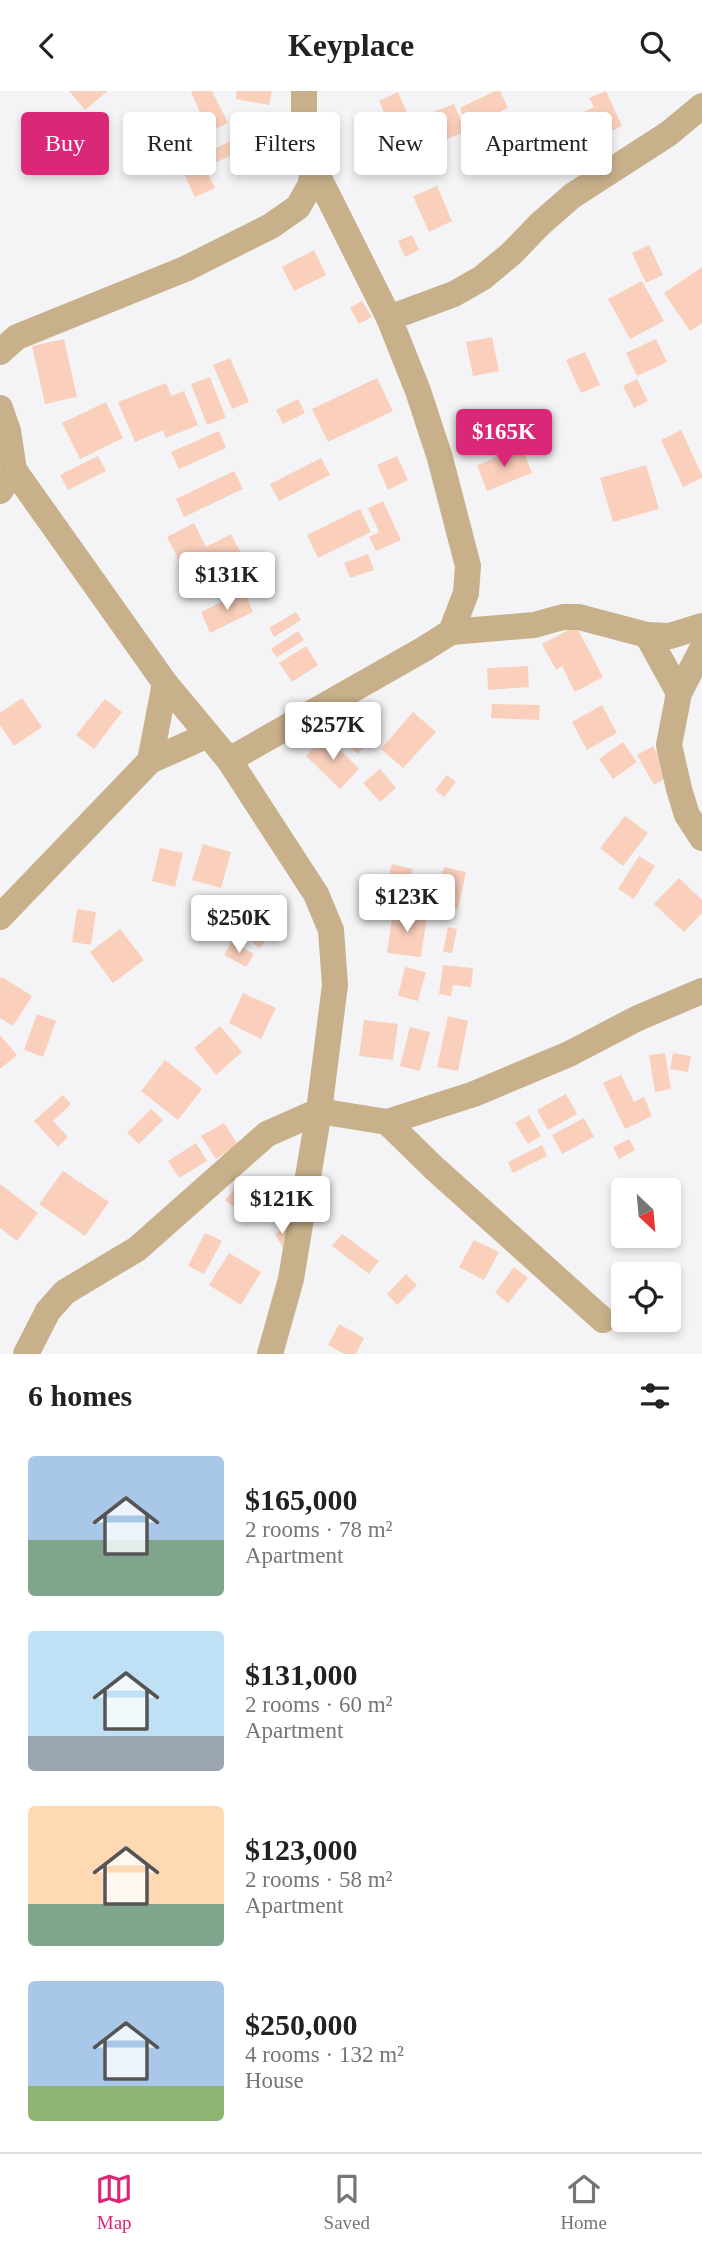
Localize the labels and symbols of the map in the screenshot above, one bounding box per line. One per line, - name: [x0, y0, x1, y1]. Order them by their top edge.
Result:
- pin: $165K: [455, 409, 553, 469]
- pin: $131K: [178, 553, 276, 612]
- pin: $257K: [284, 703, 382, 762]
- pin: $123K: [358, 875, 456, 934]
- pin: $250K: [190, 895, 288, 955]
- pin: $121K: [233, 1177, 331, 1236]
- north arrow: [611, 1178, 681, 1248]

